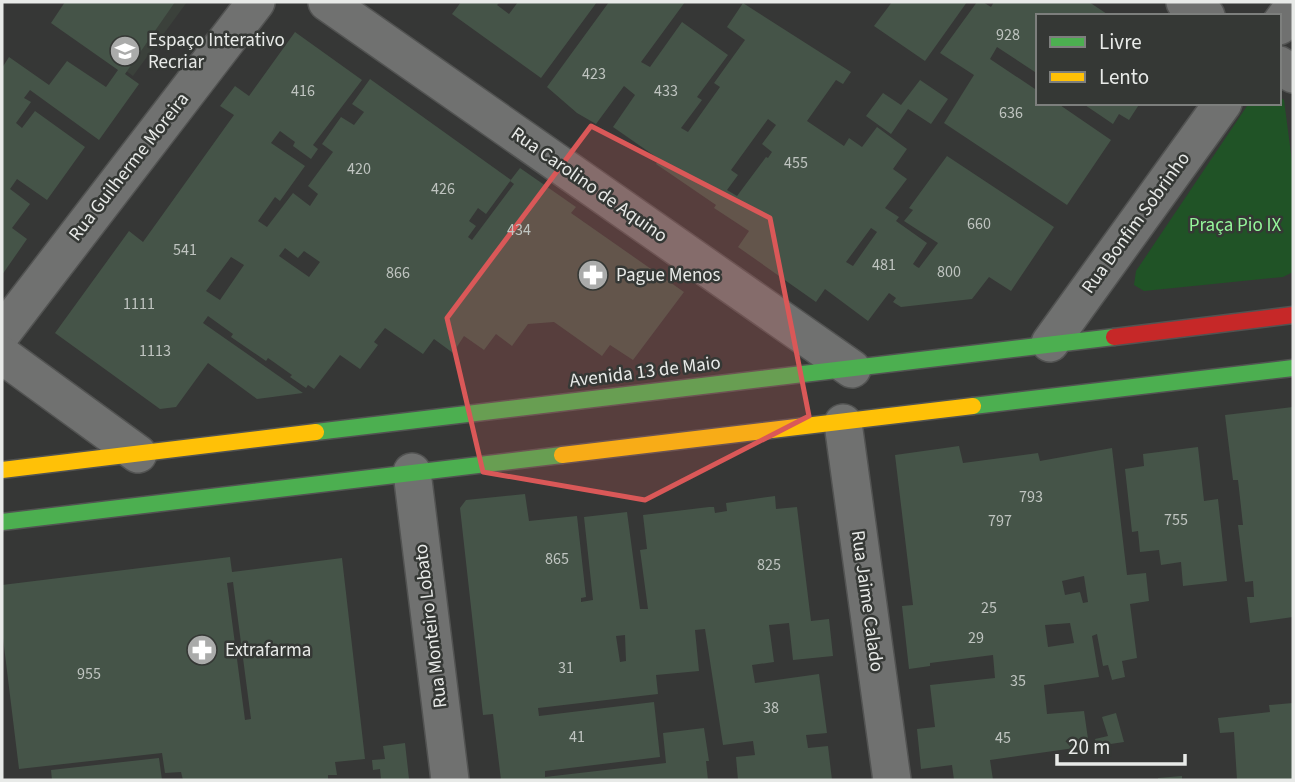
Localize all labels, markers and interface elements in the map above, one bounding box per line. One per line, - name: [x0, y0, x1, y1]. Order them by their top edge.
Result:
- legend: [1036, 14, 1281, 105]
- house number: 928: [996, 24, 1020, 46]
- place label: Espaço Interativo Recriar: [148, 27, 285, 76]
- text: Livre: [1099, 27, 1142, 57]
- school or university icon: Espaço Interativo Recriar: [108, 34, 142, 68]
- text: Lento: [1099, 62, 1149, 92]
- house number: 423: [582, 63, 606, 85]
- house number: 416: [291, 80, 315, 102]
- house number: 433: [654, 80, 678, 102]
- street label: Rua Guilherme Moreira: [62, 87, 196, 247]
- house number: 636: [999, 102, 1023, 124]
- street label: Rua Carolino de Aquino: [505, 121, 673, 249]
- street label: Rua Bonfim Sobrinho: [1075, 147, 1197, 299]
- house number: 455: [784, 152, 808, 174]
- house number: 420: [347, 158, 371, 180]
- house number: 426: [431, 178, 455, 200]
- park label: Praça Pio IX: [1189, 212, 1282, 239]
- house number: 660: [967, 213, 991, 235]
- house number: 434: [507, 219, 531, 241]
- house number: 541: [173, 239, 197, 261]
- house number: 481: [872, 254, 896, 276]
- pharmacy icon: Pague Menos: [576, 258, 610, 292]
- house number: 800: [937, 261, 961, 283]
- house number: 866: [386, 262, 410, 284]
- place label: Pague Menos: [616, 262, 721, 289]
- house number: 1111: [123, 293, 155, 315]
- house number: 1113: [139, 340, 171, 362]
- street label: Avenida 13 de Maio: [568, 349, 722, 395]
- house number: 793: [1019, 486, 1043, 508]
- house number: 755: [1164, 509, 1188, 531]
- house number: 797: [988, 510, 1012, 532]
- street label: Rua Jaime Calado: [844, 529, 890, 673]
- street label: Rua Monteiro Lobato: [408, 542, 454, 710]
- house number: 865: [545, 548, 569, 570]
- house number: 825: [757, 554, 781, 576]
- house number: 25: [981, 597, 997, 619]
- house number: 29: [968, 627, 984, 649]
- pharmacy icon: Extrafarma: [185, 633, 219, 667]
- place label: Extrafarma: [225, 637, 311, 664]
- house number: 31: [558, 657, 574, 679]
- house number: 955: [77, 663, 101, 685]
- house number: 35: [1010, 670, 1026, 692]
- house number: 38: [763, 697, 779, 719]
- scale bar: [1057, 722, 1185, 766]
- house number: 41: [569, 726, 585, 748]
- house number: 45: [995, 727, 1011, 749]
- text: 20 m: [1068, 732, 1110, 762]

